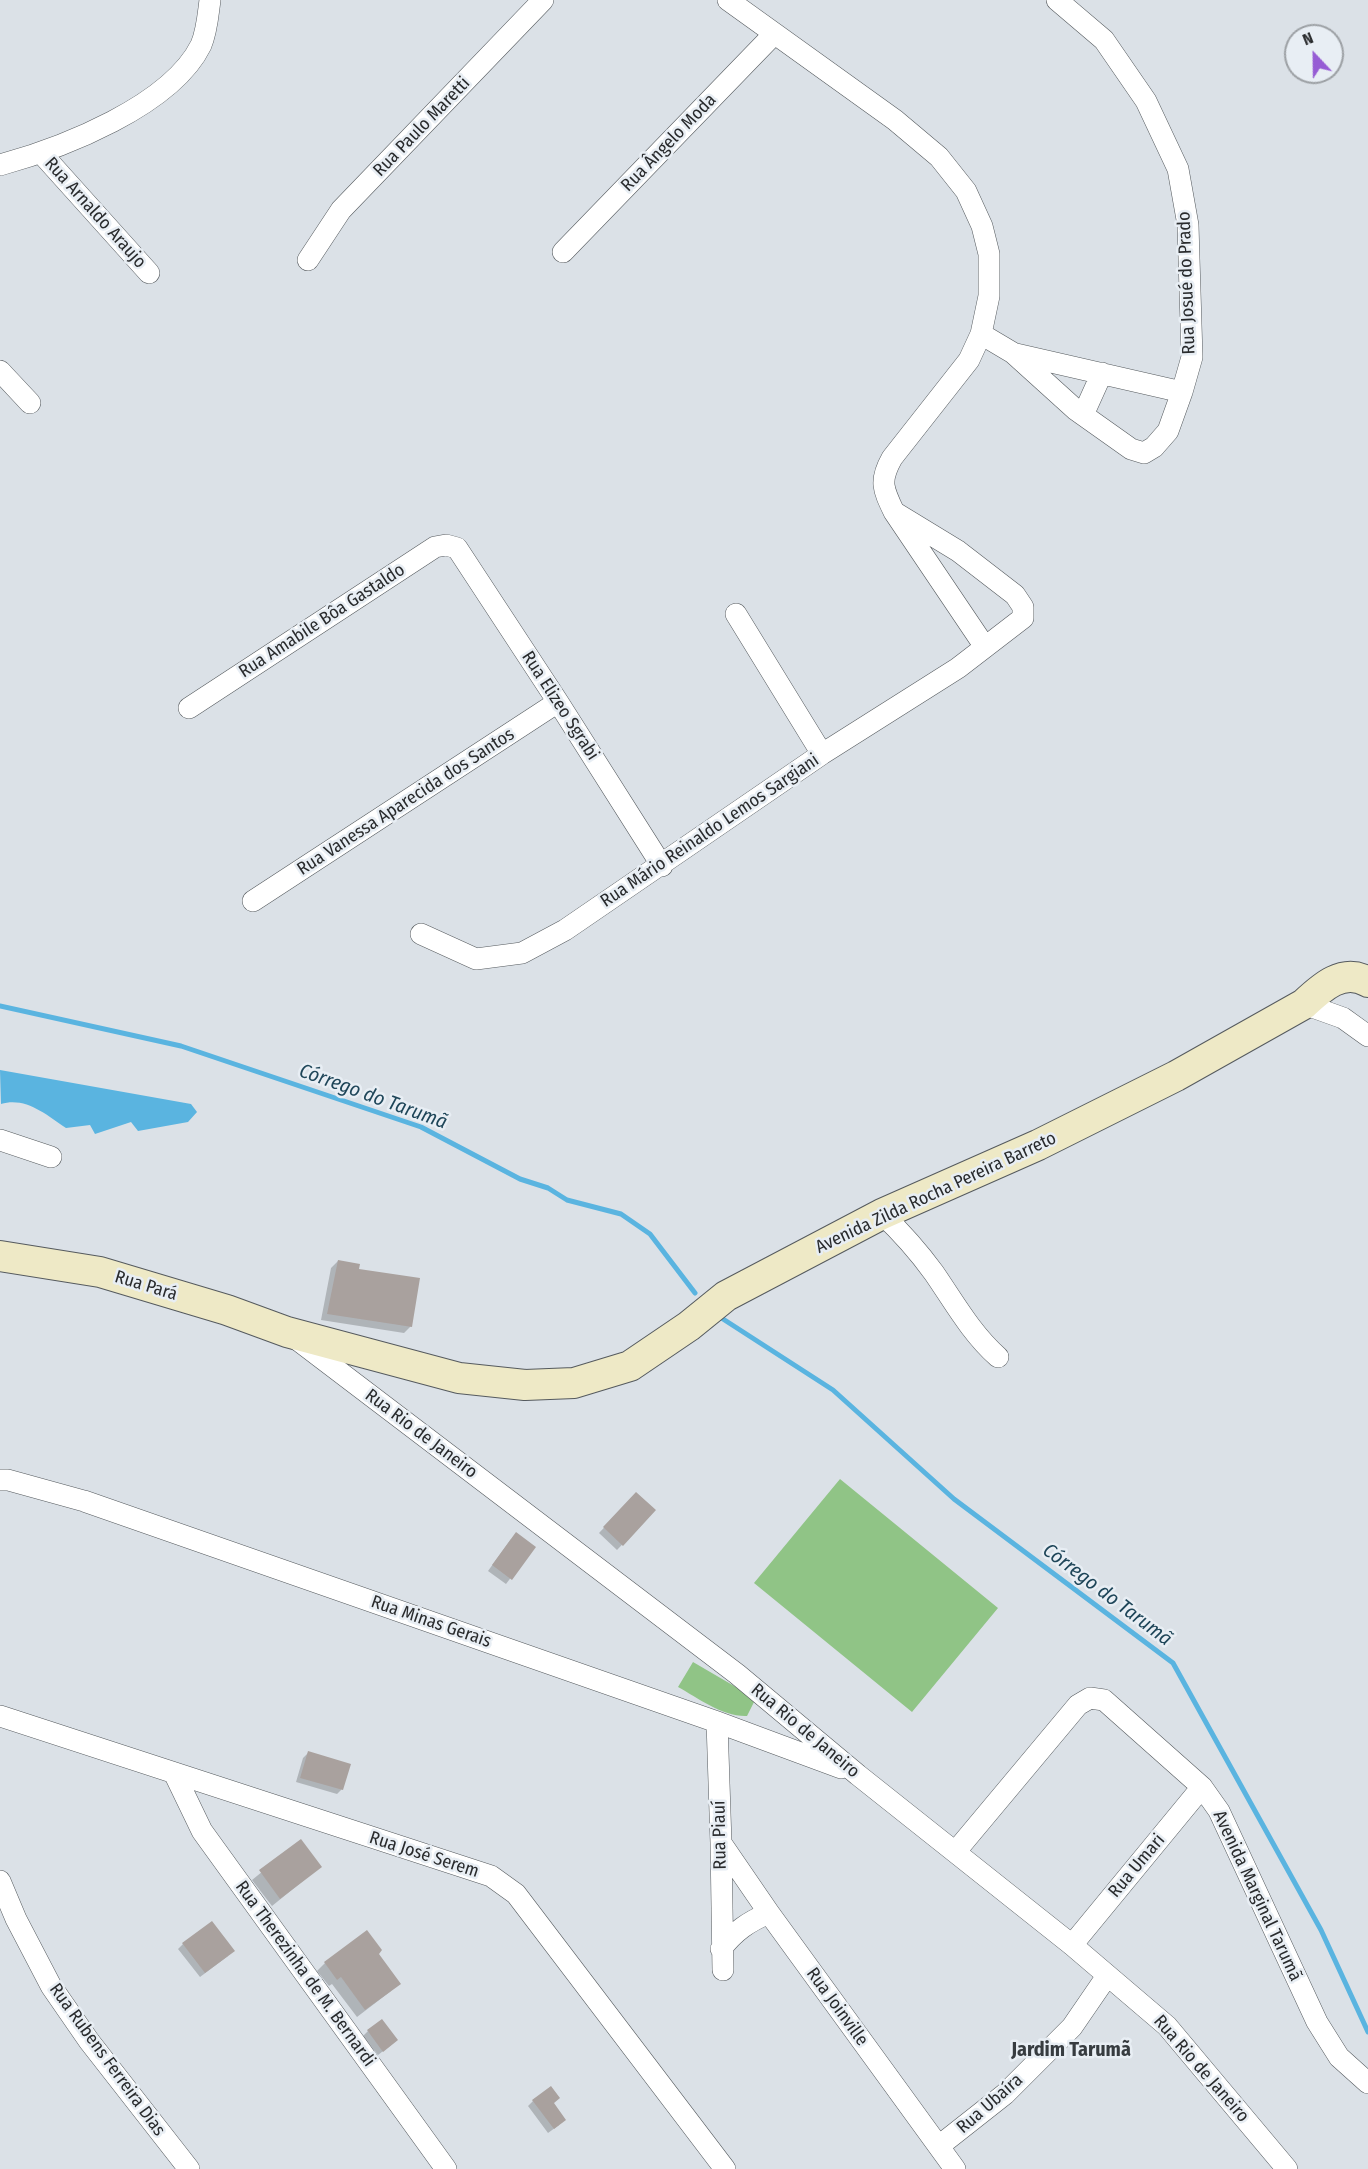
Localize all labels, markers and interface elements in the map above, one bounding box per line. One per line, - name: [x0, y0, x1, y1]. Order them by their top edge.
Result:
- north arrow: [1284, 24, 1344, 84]
- text: N: [1300, 28, 1316, 49]
- street label: Rua Paulo Maretti: [369, 73, 475, 181]
- street label: Rua Ângelo Moda: [617, 90, 721, 196]
- street label: Rua Arnaldo Araujo: [40, 153, 150, 273]
- street label: Rua Josué do Prado: [1174, 211, 1200, 355]
- street label: Rua Amabile Bôa Gastaldo: [235, 559, 409, 683]
- street label: Rua Elizeo Sgrabi: [517, 647, 603, 765]
- street label: Rua Vanessa Aparecida dos Santos: [293, 724, 519, 880]
- street label: Rua Mário Reinaldo Lemos Sargiani: [597, 750, 823, 912]
- water label: Córrego do Tarumã: [296, 1059, 450, 1135]
- street label: Avenida Zilda Rocha Pereira Barreto: [812, 1128, 1060, 1258]
- street label: Rua Pará: [112, 1266, 180, 1306]
- street label: Rua Rio de Janeiro: [361, 1385, 481, 1483]
- water label: Córrego do Tarumã: [1038, 1539, 1176, 1651]
- street label: Rua Minas Gerais: [368, 1591, 494, 1653]
- street label: Rua Rio de Janeiro: [746, 1679, 864, 1783]
- street label: Rua Piauí: [709, 1800, 731, 1870]
- street label: Avenida Marginal Tarumã: [1208, 1807, 1306, 1985]
- street label: Rua José Serem: [367, 1827, 481, 1883]
- street label: Rua Umari: [1104, 1830, 1170, 1902]
- street label: Rua Therezinha de M. Bernardi: [230, 1877, 380, 2071]
- street label: Rua Joinville: [801, 1964, 873, 2050]
- street label: Rua Rubens Ferreira Dias: [44, 1980, 170, 2140]
- street label: Rua Rio de Janeiro: [1149, 2011, 1253, 2127]
- district label: Jardim Tarumã: [1011, 2038, 1131, 2062]
- street label: Rua Ubaíra: [953, 2070, 1027, 2138]

